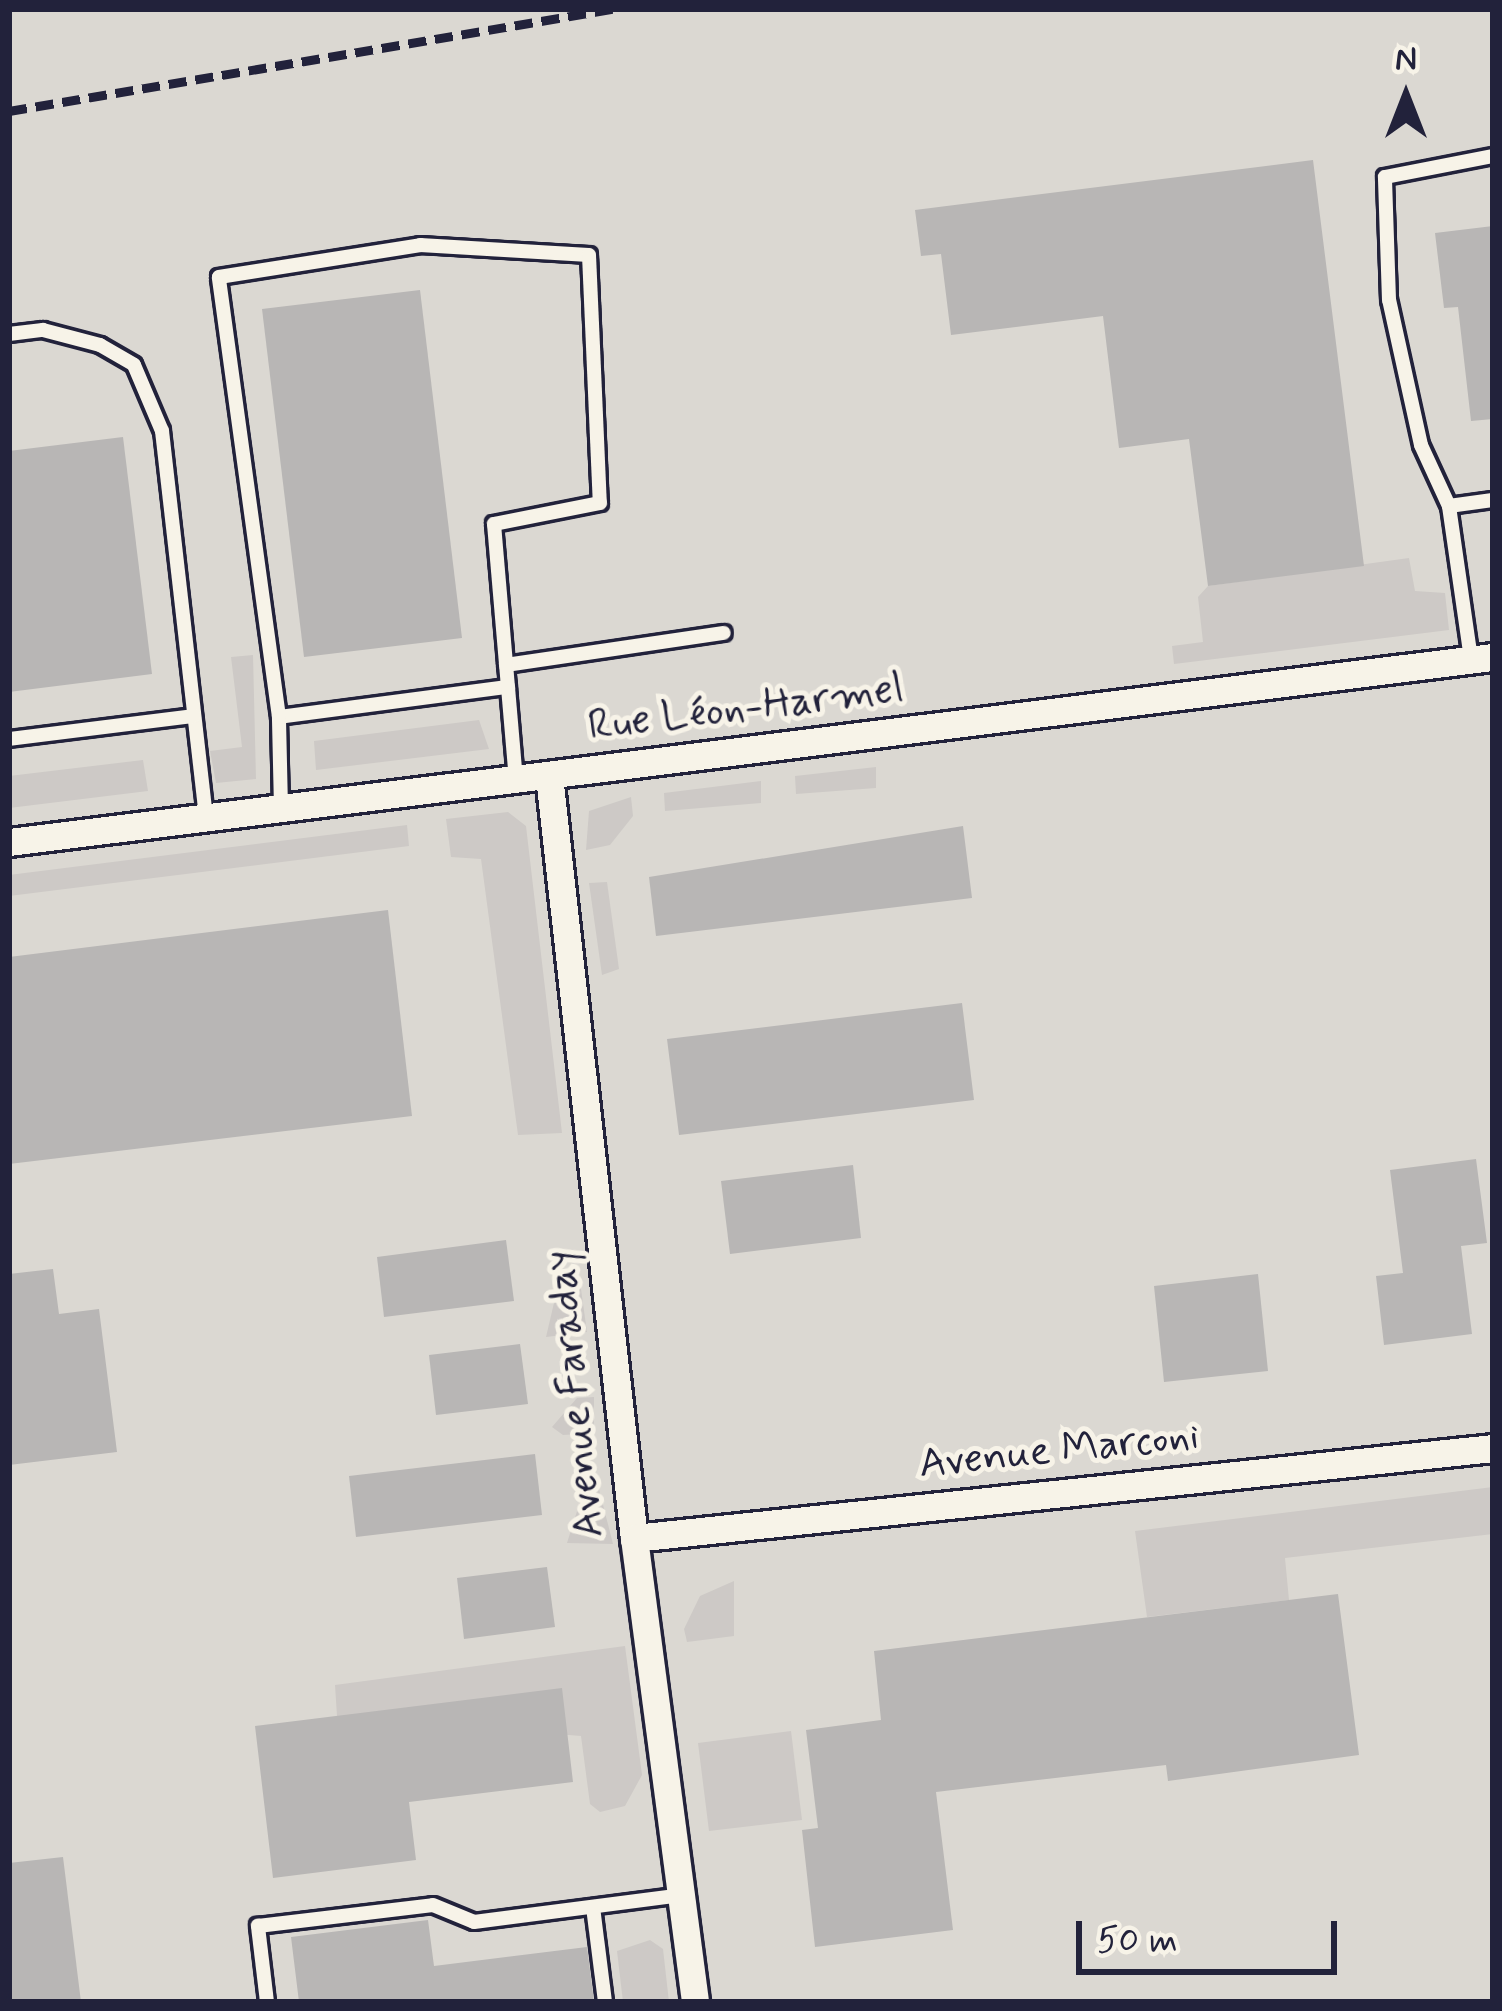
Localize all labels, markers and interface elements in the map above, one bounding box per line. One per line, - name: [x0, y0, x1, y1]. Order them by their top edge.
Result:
- north arrow: [1346, 36, 1466, 156]
- text: N: [1395, 38, 1417, 82]
- street label: Rue Léon-Harmel: [585, 665, 907, 753]
- street label: Avenue Faraday: [536, 1248, 616, 1540]
- street label: Avenue Marconi: [916, 1411, 1202, 1491]
- scale bar: [1082, 1897, 1343, 1971]
- text: 50 m: [1097, 1918, 1178, 1965]

